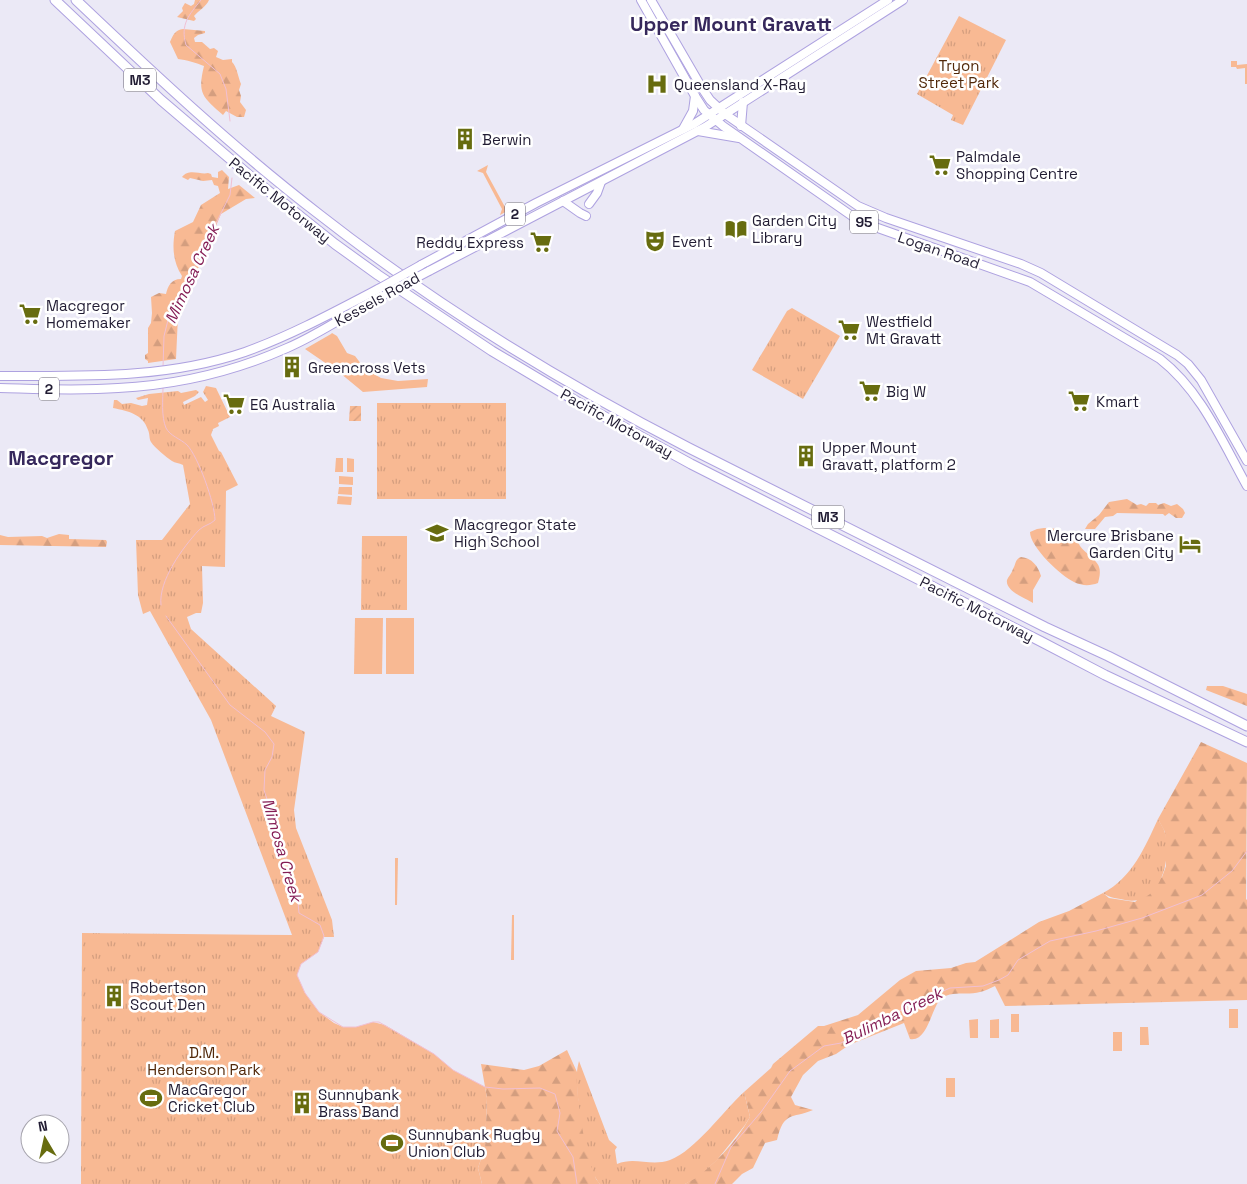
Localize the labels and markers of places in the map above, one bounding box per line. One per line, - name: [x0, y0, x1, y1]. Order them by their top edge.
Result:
- hospital icon: Queensland X-Ray: [644, 71, 670, 97]
- place label: Queensland X-Ray: [674, 75, 806, 94]
- building icon: Berwin: [452, 126, 478, 152]
- place label: Berwin: [482, 130, 531, 149]
- place label: Palmdale Shopping Centre: [956, 147, 1078, 183]
- supermarket icon: Palmdale Shopping Centre: [927, 152, 953, 178]
- place label: Garden City Library: [752, 211, 837, 247]
- library icon: Garden City Library: [723, 216, 749, 242]
- theatre icon: Event: [642, 228, 668, 254]
- supermarket icon: Reddy Express: [528, 229, 554, 255]
- place label: Event: [672, 232, 713, 251]
- place label: Reddy Express: [416, 233, 524, 252]
- place label: Macgregor Homemaker: [46, 296, 131, 332]
- supermarket icon: Macgregor Homemaker: [17, 301, 43, 327]
- place label: Westfield Mt Gravatt: [866, 312, 942, 348]
- supermarket icon: Westfield Mt Gravatt: [836, 317, 862, 343]
- building icon: Greencross Vets: [279, 354, 305, 380]
- place label: Greencross Vets: [308, 358, 426, 377]
- supermarket icon: Big W: [857, 378, 883, 404]
- place label: Big W: [886, 382, 926, 401]
- supermarket icon: Kmart: [1066, 388, 1092, 414]
- supermarket icon: EG Australia: [221, 391, 247, 417]
- place label: Kmart: [1096, 392, 1139, 411]
- place label: EG Australia: [250, 395, 336, 414]
- place label: Upper Mount Gravatt, platform 2: [822, 438, 956, 474]
- building icon: Upper Mount Gravatt, platform 2: [793, 443, 819, 469]
- place label: Macgregor State High School: [454, 515, 576, 551]
- school or university icon: Macgregor State High School: [424, 520, 450, 546]
- place label: Mercure Brisbane Garden City: [1047, 526, 1174, 562]
- hotel icon: Mercure Brisbane Garden City: [1177, 531, 1203, 557]
- place label: Robertson Scout Den: [130, 978, 206, 1014]
- building icon: Robertson Scout Den: [101, 983, 127, 1009]
- place label: MacGregor Cricket Club: [168, 1080, 255, 1116]
- sports icon: MacGregor Cricket Club: [138, 1085, 164, 1111]
- place label: Sunnybank Brass Band: [318, 1085, 399, 1121]
- building icon: Sunnybank Brass Band: [289, 1090, 315, 1116]
- place label: Sunnybank Rugby Union Club: [408, 1125, 540, 1161]
- sports icon: Sunnybank Rugby Union Club: [379, 1130, 405, 1156]

